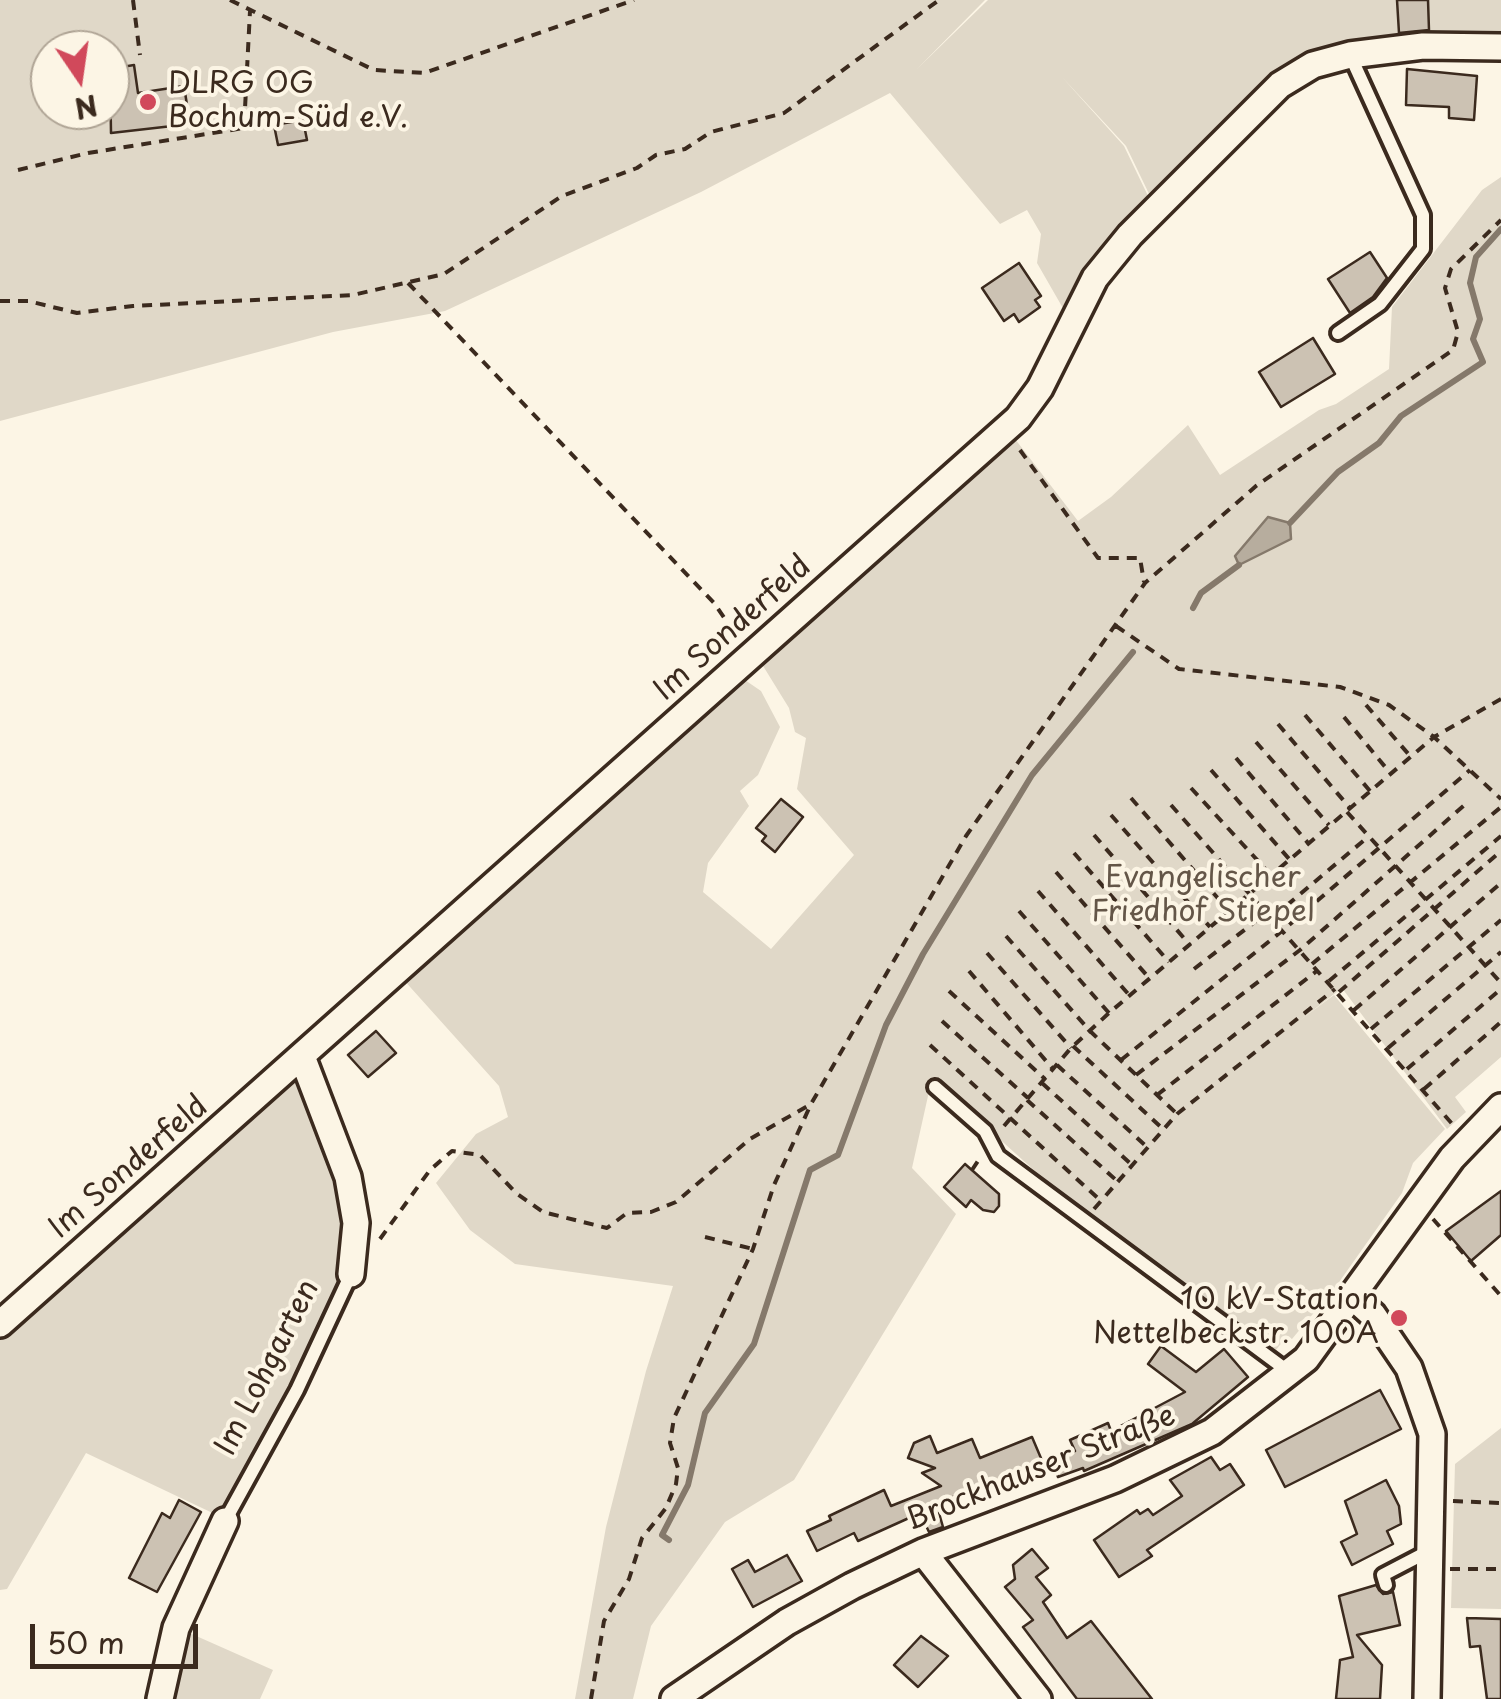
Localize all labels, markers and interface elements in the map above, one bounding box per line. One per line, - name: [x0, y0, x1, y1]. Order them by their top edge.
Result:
- north arrow: [30, 30, 130, 130]
- place label: DLRG OG Bochum-Süd e.V.: [168, 67, 408, 138]
- text: N: [71, 84, 102, 131]
- marker: DLRG OG Bochum-Süd e.V.: [137, 91, 159, 113]
- street label: Im Sonderfeld: [647, 549, 819, 709]
- park label: Evangelischer Friedhof Stiepel: [1091, 861, 1315, 932]
- street label: Im Sonderfeld: [42, 1089, 216, 1247]
- street label: Im Lohgarten: [208, 1274, 328, 1462]
- place label: 10 kV-Station Nettelbeckstr. 100A: [1093, 1283, 1379, 1354]
- marker: 10 kV-Station Nettelbeckstr. 100A: [1388, 1307, 1410, 1329]
- street label: Brockhauser Straße: [901, 1398, 1181, 1540]
- scale bar: [35, 1604, 202, 1666]
- text: 50 m: [47, 1619, 125, 1664]

